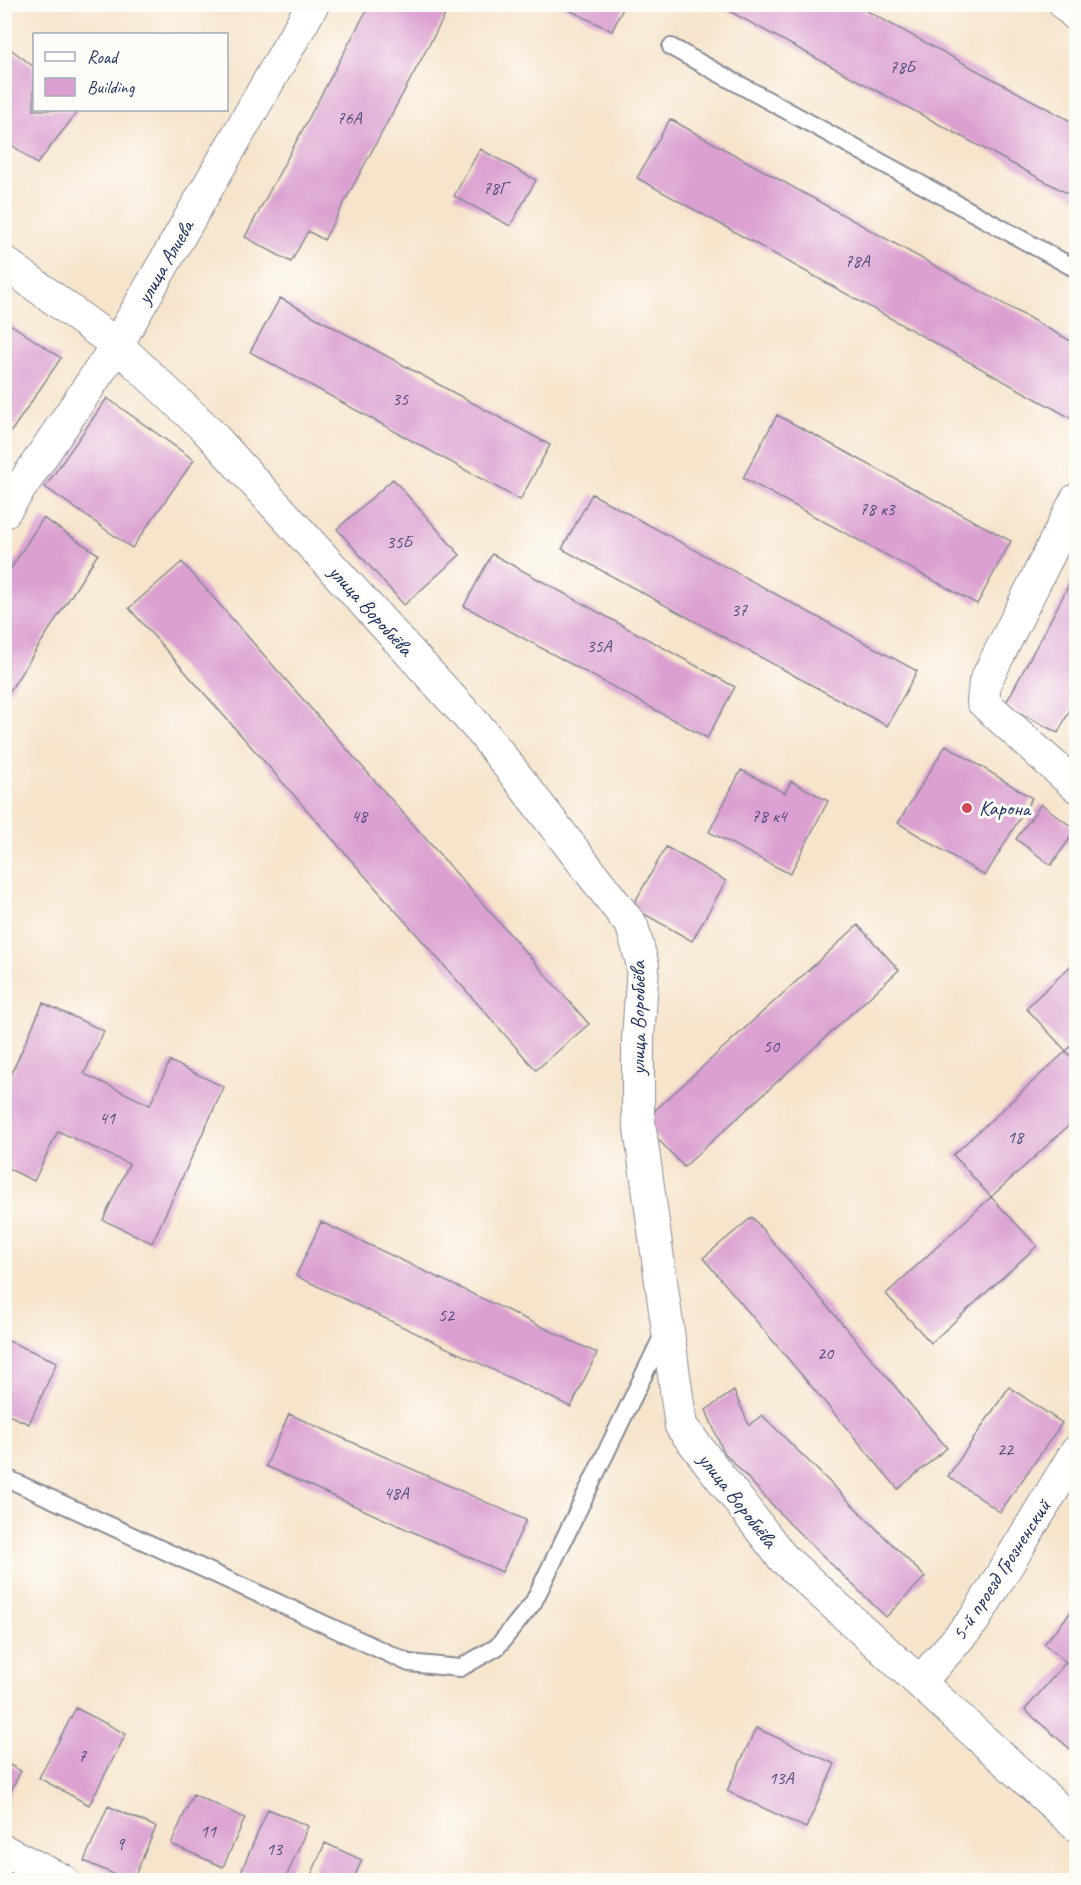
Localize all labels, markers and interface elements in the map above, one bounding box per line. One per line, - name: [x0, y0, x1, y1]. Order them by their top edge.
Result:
- legend: [33, 33, 228, 111]
- text: Road: [87, 46, 120, 68]
- house number: 78Б: [889, 56, 918, 78]
- text: Building: [87, 76, 136, 98]
- house number: 76А: [336, 107, 363, 129]
- house number: 78Г: [483, 177, 511, 199]
- street label: улица Алиева: [130, 213, 201, 310]
- house number: 78А: [844, 250, 871, 272]
- house number: 35: [392, 388, 409, 410]
- house number: 78 к3: [859, 498, 897, 520]
- house number: 35Б: [386, 531, 415, 553]
- street label: улица Воробьёва: [322, 558, 420, 662]
- house number: 37: [731, 599, 748, 621]
- house number: 35А: [586, 635, 613, 657]
- place label: Карона: [979, 795, 1033, 821]
- marker: Карона: [960, 801, 974, 815]
- house number: 48: [351, 805, 369, 827]
- house number: 78 к4: [751, 805, 789, 827]
- street label: улица Воробьёва: [625, 959, 651, 1077]
- house number: 50: [763, 1035, 781, 1057]
- house number: 41: [99, 1107, 116, 1129]
- house number: 18: [1007, 1126, 1025, 1148]
- house number: 52: [438, 1304, 456, 1326]
- house number: 20: [817, 1342, 835, 1364]
- house number: 22: [997, 1438, 1015, 1460]
- street label: улица Воробьёва: [691, 1446, 784, 1554]
- house number: 48А: [383, 1482, 410, 1504]
- street label: 5-й проезд Грозненский: [946, 1493, 1057, 1645]
- house number: 7: [78, 1745, 87, 1767]
- house number: 13А: [768, 1767, 795, 1789]
- house number: 11: [200, 1820, 217, 1842]
- house number: 9: [116, 1833, 126, 1855]
- house number: 13: [266, 1838, 284, 1860]

